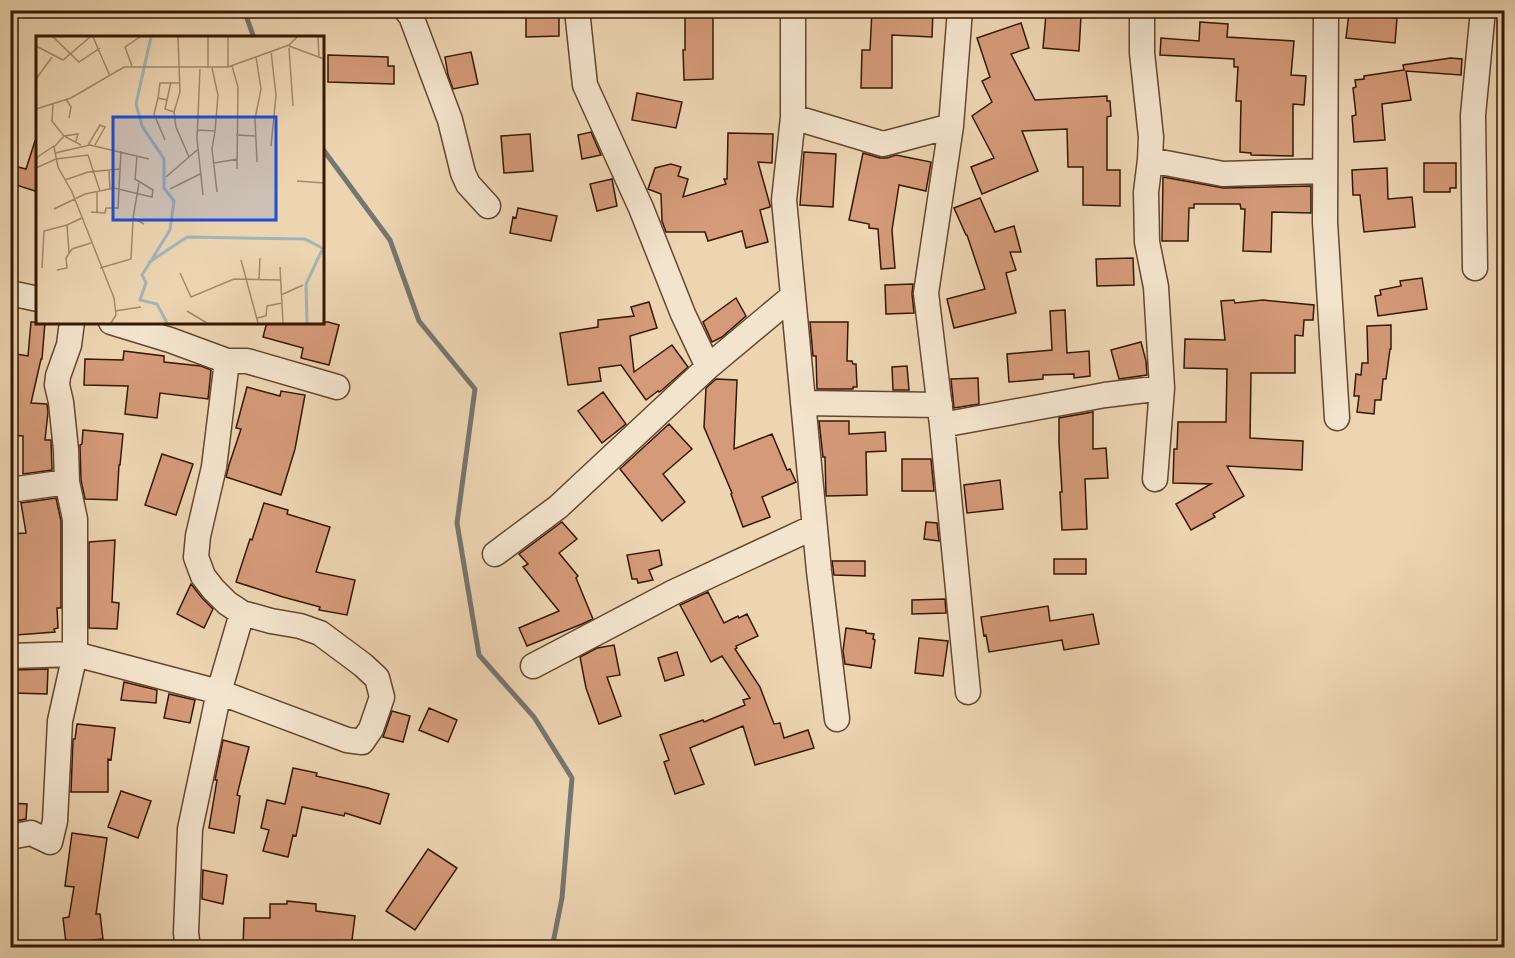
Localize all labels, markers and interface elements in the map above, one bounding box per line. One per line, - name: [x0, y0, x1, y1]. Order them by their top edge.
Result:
- inset map: [36, 36, 324, 324]

